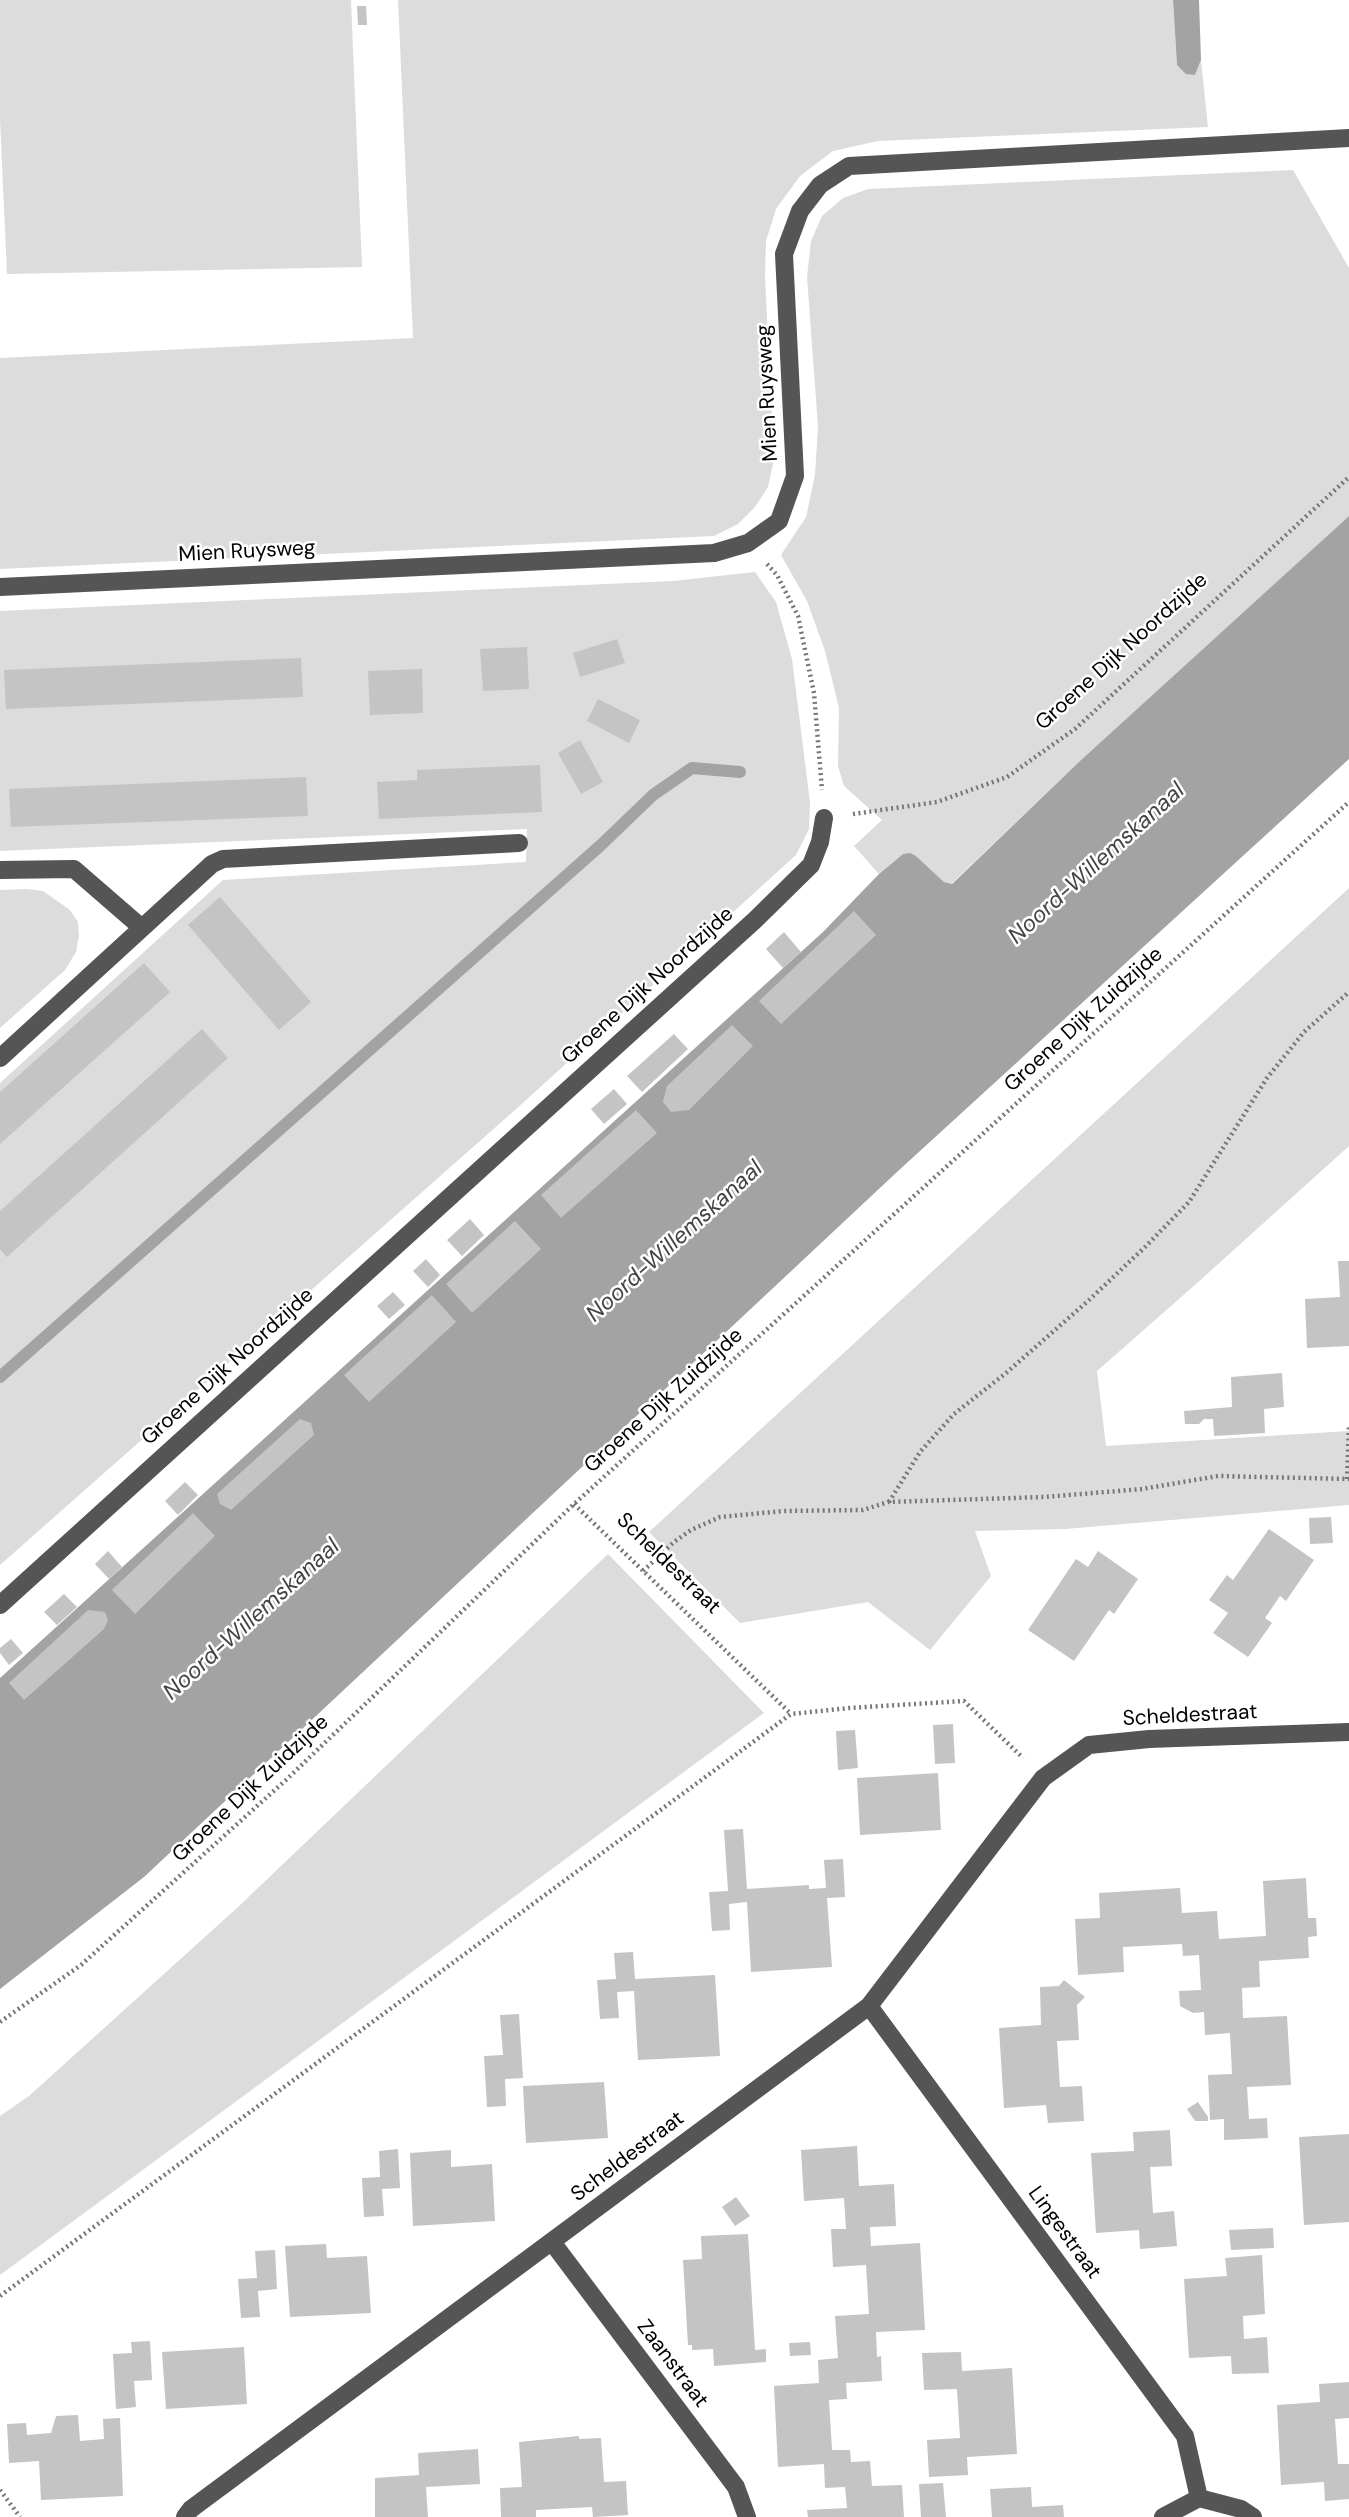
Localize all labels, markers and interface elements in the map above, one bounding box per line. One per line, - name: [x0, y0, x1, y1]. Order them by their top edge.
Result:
- street label: Mien Ruysweg: [752, 324, 784, 462]
- street label: Mien Ruysweg: [178, 536, 316, 568]
- street label: Groene Dijk Noordzijde: [1031, 568, 1213, 736]
- water label: Noord-Willemskanaal: [1003, 778, 1191, 950]
- street label: Groene Dijk Noordzijde: [557, 902, 739, 1070]
- street label: Groene Dijk Zuidzijde: [1000, 942, 1168, 1098]
- water label: Noord-Willemskanaal: [581, 1156, 769, 1328]
- street label: Groene Dijk Noordzijde: [137, 1283, 319, 1451]
- street label: Groene Dijk Zuidzijde: [580, 1323, 748, 1479]
- street label: Scheldestraat: [611, 1508, 725, 1620]
- water label: Noord-Willemskanaal: [158, 1534, 346, 1706]
- street label: Scheldestraat: [1122, 1700, 1258, 1732]
- street label: Groene Dijk Zuidzijde: [168, 1710, 334, 1868]
- street label: Scheldestraat: [567, 2106, 689, 2208]
- street label: Lingestraat: [1022, 2182, 1106, 2284]
- street label: Zaanstraat: [631, 2315, 713, 2413]

